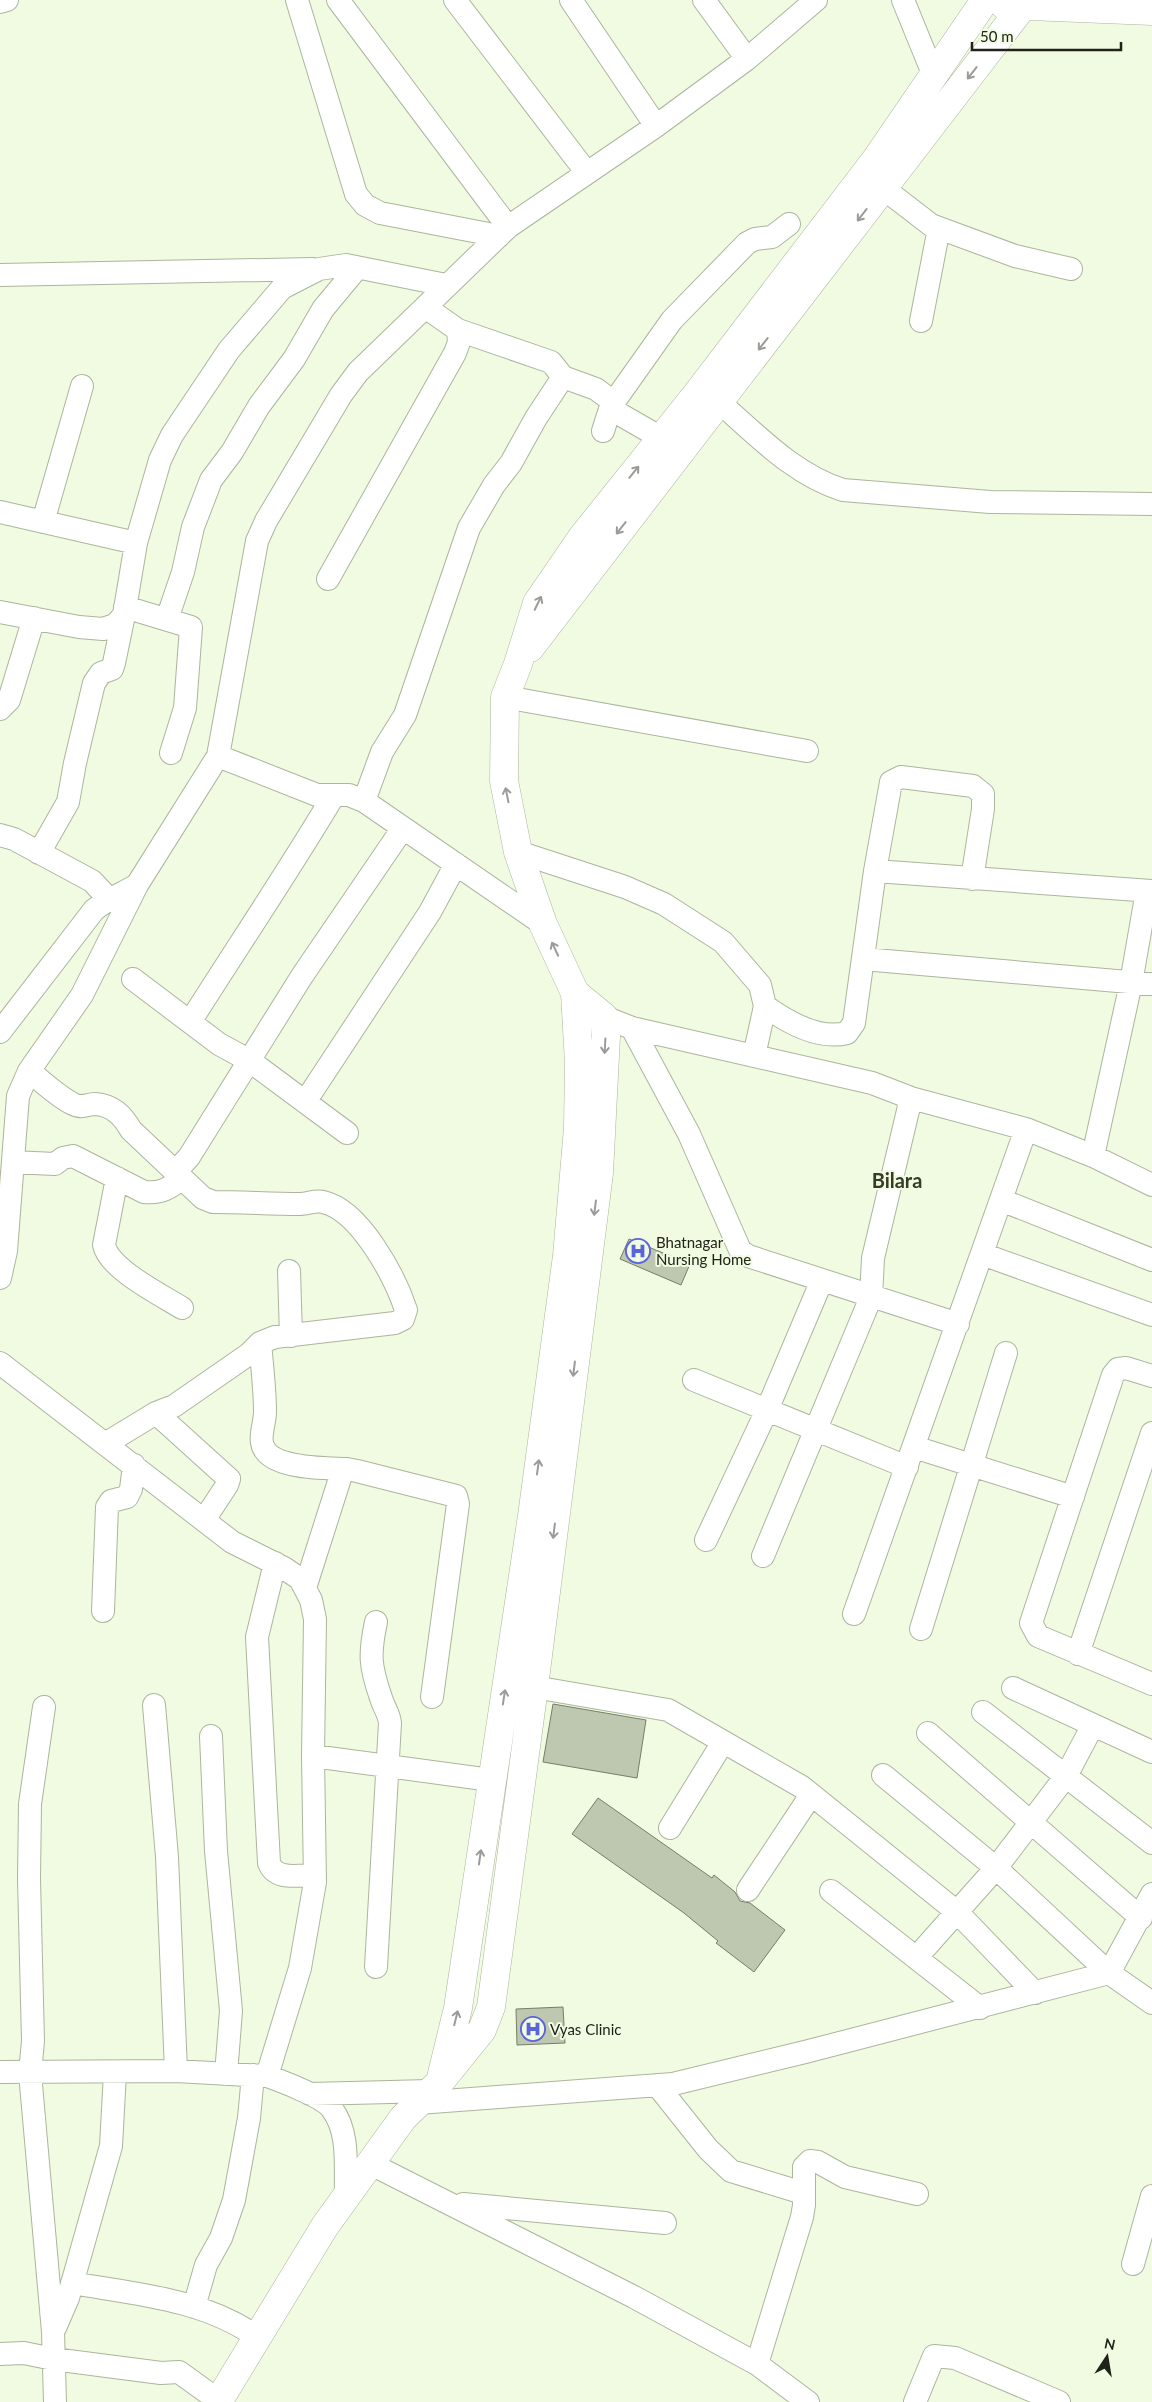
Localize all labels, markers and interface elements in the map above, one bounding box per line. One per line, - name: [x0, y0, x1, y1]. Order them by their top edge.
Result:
- scale bar: [972, 20, 1121, 52]
- text: 50 m: [980, 27, 1014, 45]
- one-way arrow: [966, 66, 977, 79]
- one-way arrow: [857, 208, 867, 222]
- one-way arrow: [758, 337, 768, 351]
- one-way arrow: [628, 466, 639, 479]
- one-way arrow: [616, 522, 627, 535]
- one-way arrow: [533, 596, 543, 611]
- one-way arrow: [501, 787, 511, 803]
- one-way arrow: [549, 942, 559, 957]
- one-way arrow: [601, 1038, 610, 1054]
- district label: Bilara: [872, 1168, 922, 1192]
- one-way arrow: [590, 1200, 600, 1216]
- place label: Bhatnagar Nursing Home: [656, 1233, 751, 1268]
- hospital icon: Bhatnagar Nursing Home: [625, 1238, 651, 1264]
- one-way arrow: [569, 1361, 579, 1377]
- one-way arrow: [533, 1459, 543, 1475]
- one-way arrow: [549, 1522, 559, 1538]
- one-way arrow: [499, 1689, 509, 1705]
- one-way arrow: [475, 1850, 485, 1866]
- one-way arrow: [452, 2011, 461, 2027]
- hospital icon: Vyas Clinic: [520, 2016, 546, 2042]
- place label: Vyas Clinic: [550, 2020, 621, 2038]
- north arrow: [1082, 2332, 1132, 2382]
- text: N: [1103, 2334, 1117, 2353]

